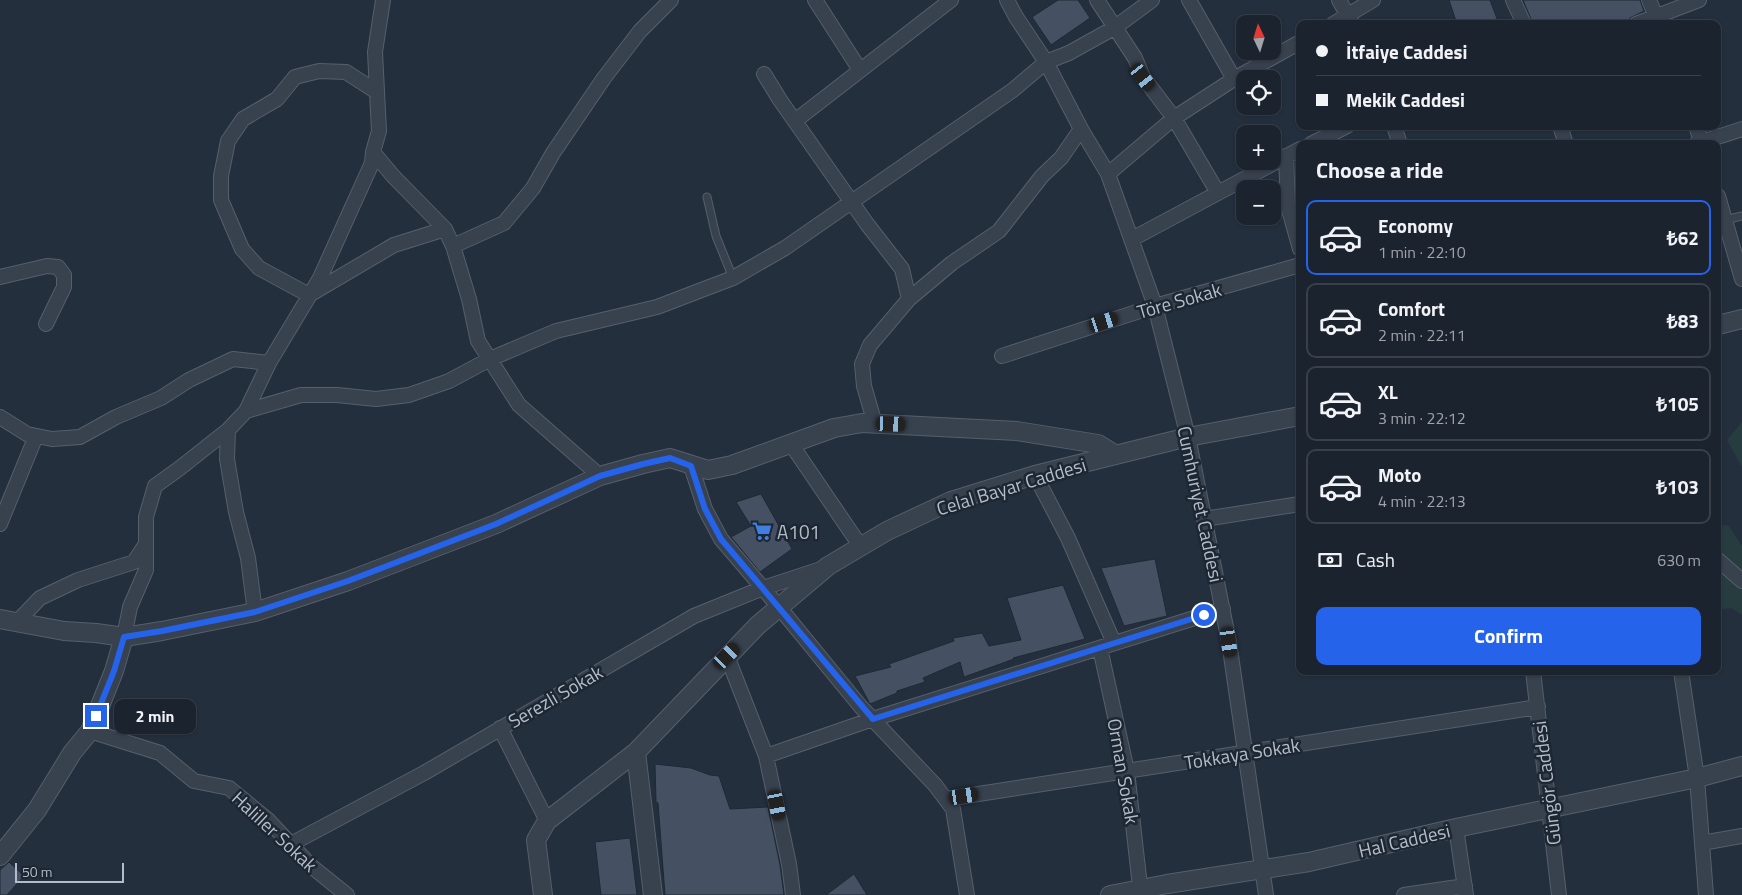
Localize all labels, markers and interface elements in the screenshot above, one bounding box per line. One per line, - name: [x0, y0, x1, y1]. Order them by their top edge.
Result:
- north arrow: [1236, 15, 1281, 60]
- map controls: [1236, 15, 1281, 225]
- text: İtfaiye Caddesi: [1346, 37, 1467, 66]
- car: [1127, 61, 1158, 93]
- button: locate: [1236, 70, 1281, 115]
- text: Mekik Caddesi: [1346, 85, 1465, 114]
- button: +: [1236, 125, 1281, 170]
- text: Choose a ride: [1316, 153, 1443, 187]
- button: −: [1236, 180, 1281, 225]
- text: Economy: [1378, 211, 1453, 240]
- icon: car: [1318, 215, 1363, 260]
- text: ₺62: [1667, 223, 1699, 252]
- text: 1 min · 22:10: [1378, 240, 1466, 264]
- street label: Töre Sokak: [1133, 274, 1225, 326]
- text: Comfort: [1378, 294, 1445, 323]
- icon: car: [1318, 298, 1363, 343]
- text: ₺83: [1667, 306, 1699, 335]
- car: [1087, 310, 1120, 334]
- text: 2 min · 22:11: [1378, 323, 1466, 347]
- text: XL: [1378, 377, 1398, 406]
- icon: car: [1318, 381, 1363, 426]
- text: ₺105: [1656, 389, 1699, 418]
- text: 3 min · 22:12: [1378, 406, 1466, 430]
- car: [875, 416, 906, 432]
- street label: Cumhuriyet Caddesi: [1170, 423, 1232, 585]
- street label: Celal Bayar Caddesi: [933, 449, 1089, 523]
- text: Moto: [1378, 460, 1421, 489]
- icon: car: [1318, 464, 1363, 509]
- text: ₺103: [1656, 472, 1699, 501]
- text: 4 min · 22:13: [1378, 489, 1466, 513]
- place label: A101: [777, 517, 820, 546]
- supermarket icon: A101: [751, 520, 773, 542]
- text: Cash: [1356, 545, 1395, 574]
- icon: cash: [1316, 546, 1344, 574]
- text: 630 m: [1657, 548, 1701, 572]
- route start: [1193, 604, 1215, 626]
- button: Confirm: [1316, 607, 1701, 665]
- car: [1219, 626, 1238, 658]
- car: [711, 640, 742, 672]
- street label: Serezli Sokak: [502, 657, 608, 735]
- callout: 2 min: [114, 698, 196, 734]
- text: 2 min: [136, 704, 174, 728]
- route end: [85, 705, 107, 727]
- street label: Orman Sokak: [1100, 716, 1148, 826]
- street label: Güngör Caddesi: [1524, 719, 1568, 847]
- street label: Tokkaya Sokak: [1182, 730, 1302, 776]
- street label: Haliller Sokak: [226, 784, 324, 878]
- car: [948, 786, 979, 806]
- car: [766, 789, 787, 821]
- street label: Hal Caddesi: [1355, 815, 1453, 865]
- scale bar: [15, 860, 124, 883]
- text: 50 m: [22, 861, 52, 882]

